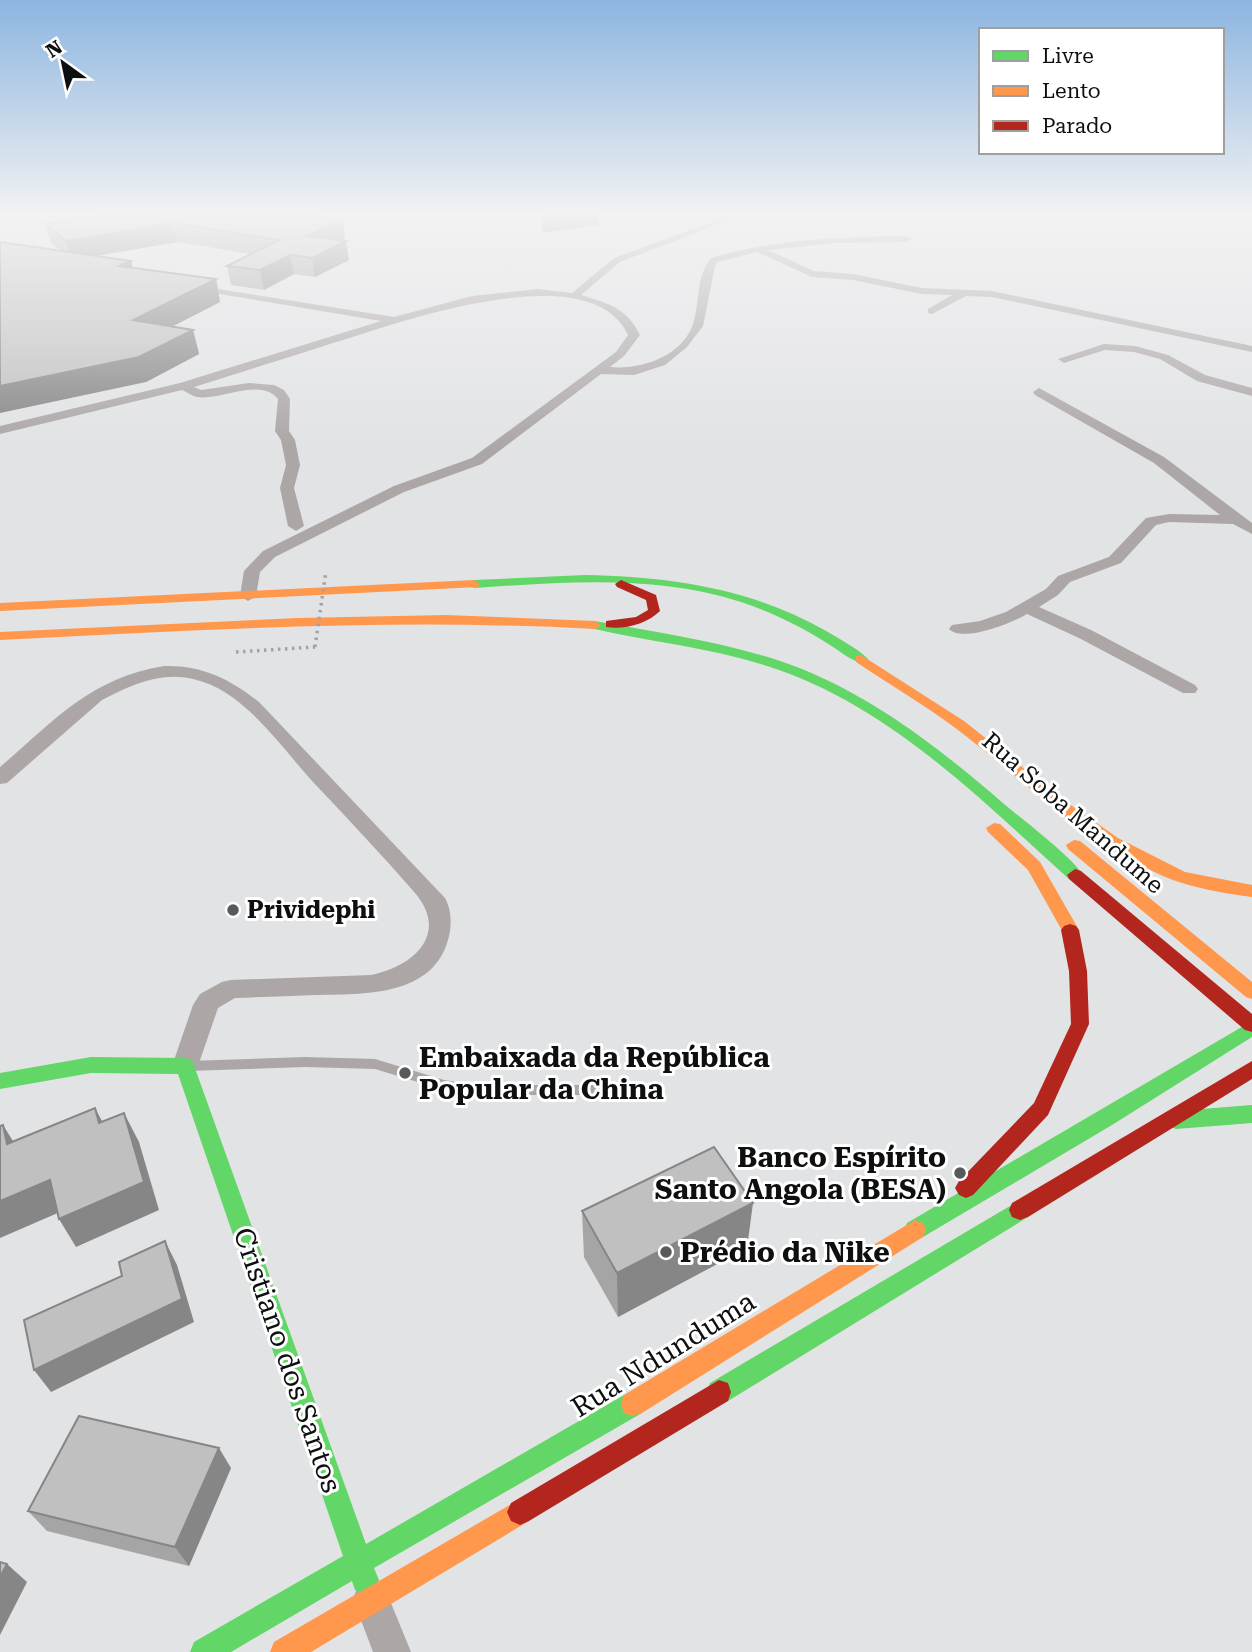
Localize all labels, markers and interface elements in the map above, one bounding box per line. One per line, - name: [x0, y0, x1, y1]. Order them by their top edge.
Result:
- north arrow: [28, 28, 98, 98]
- legend: [979, 28, 1224, 154]
- text: N: [42, 35, 67, 63]
- text: Livre: [1042, 44, 1094, 68]
- text: Lento: [1042, 79, 1101, 103]
- text: Parado: [1042, 114, 1112, 138]
- street label: Rua Soba Mandume: [977, 727, 1169, 899]
- place label: Prividephi: [247, 896, 375, 924]
- marker: Prividephi: [225, 902, 241, 918]
- place label: Embaixada da República Popular da China: [419, 1041, 770, 1106]
- marker: Embaixada da República Popular da China: [397, 1065, 413, 1081]
- place label: Banco Espírito Santo Angola (BESA): [655, 1141, 946, 1206]
- marker: Banco Espírito Santo Angola (BESA): [952, 1165, 968, 1181]
- street label: Cristiano dos Santos: [227, 1223, 348, 1497]
- place label: Prédio da Nike: [680, 1236, 890, 1269]
- marker: Prédio da Nike: [658, 1244, 674, 1260]
- street label: Rua Ndunduma: [565, 1285, 761, 1424]

